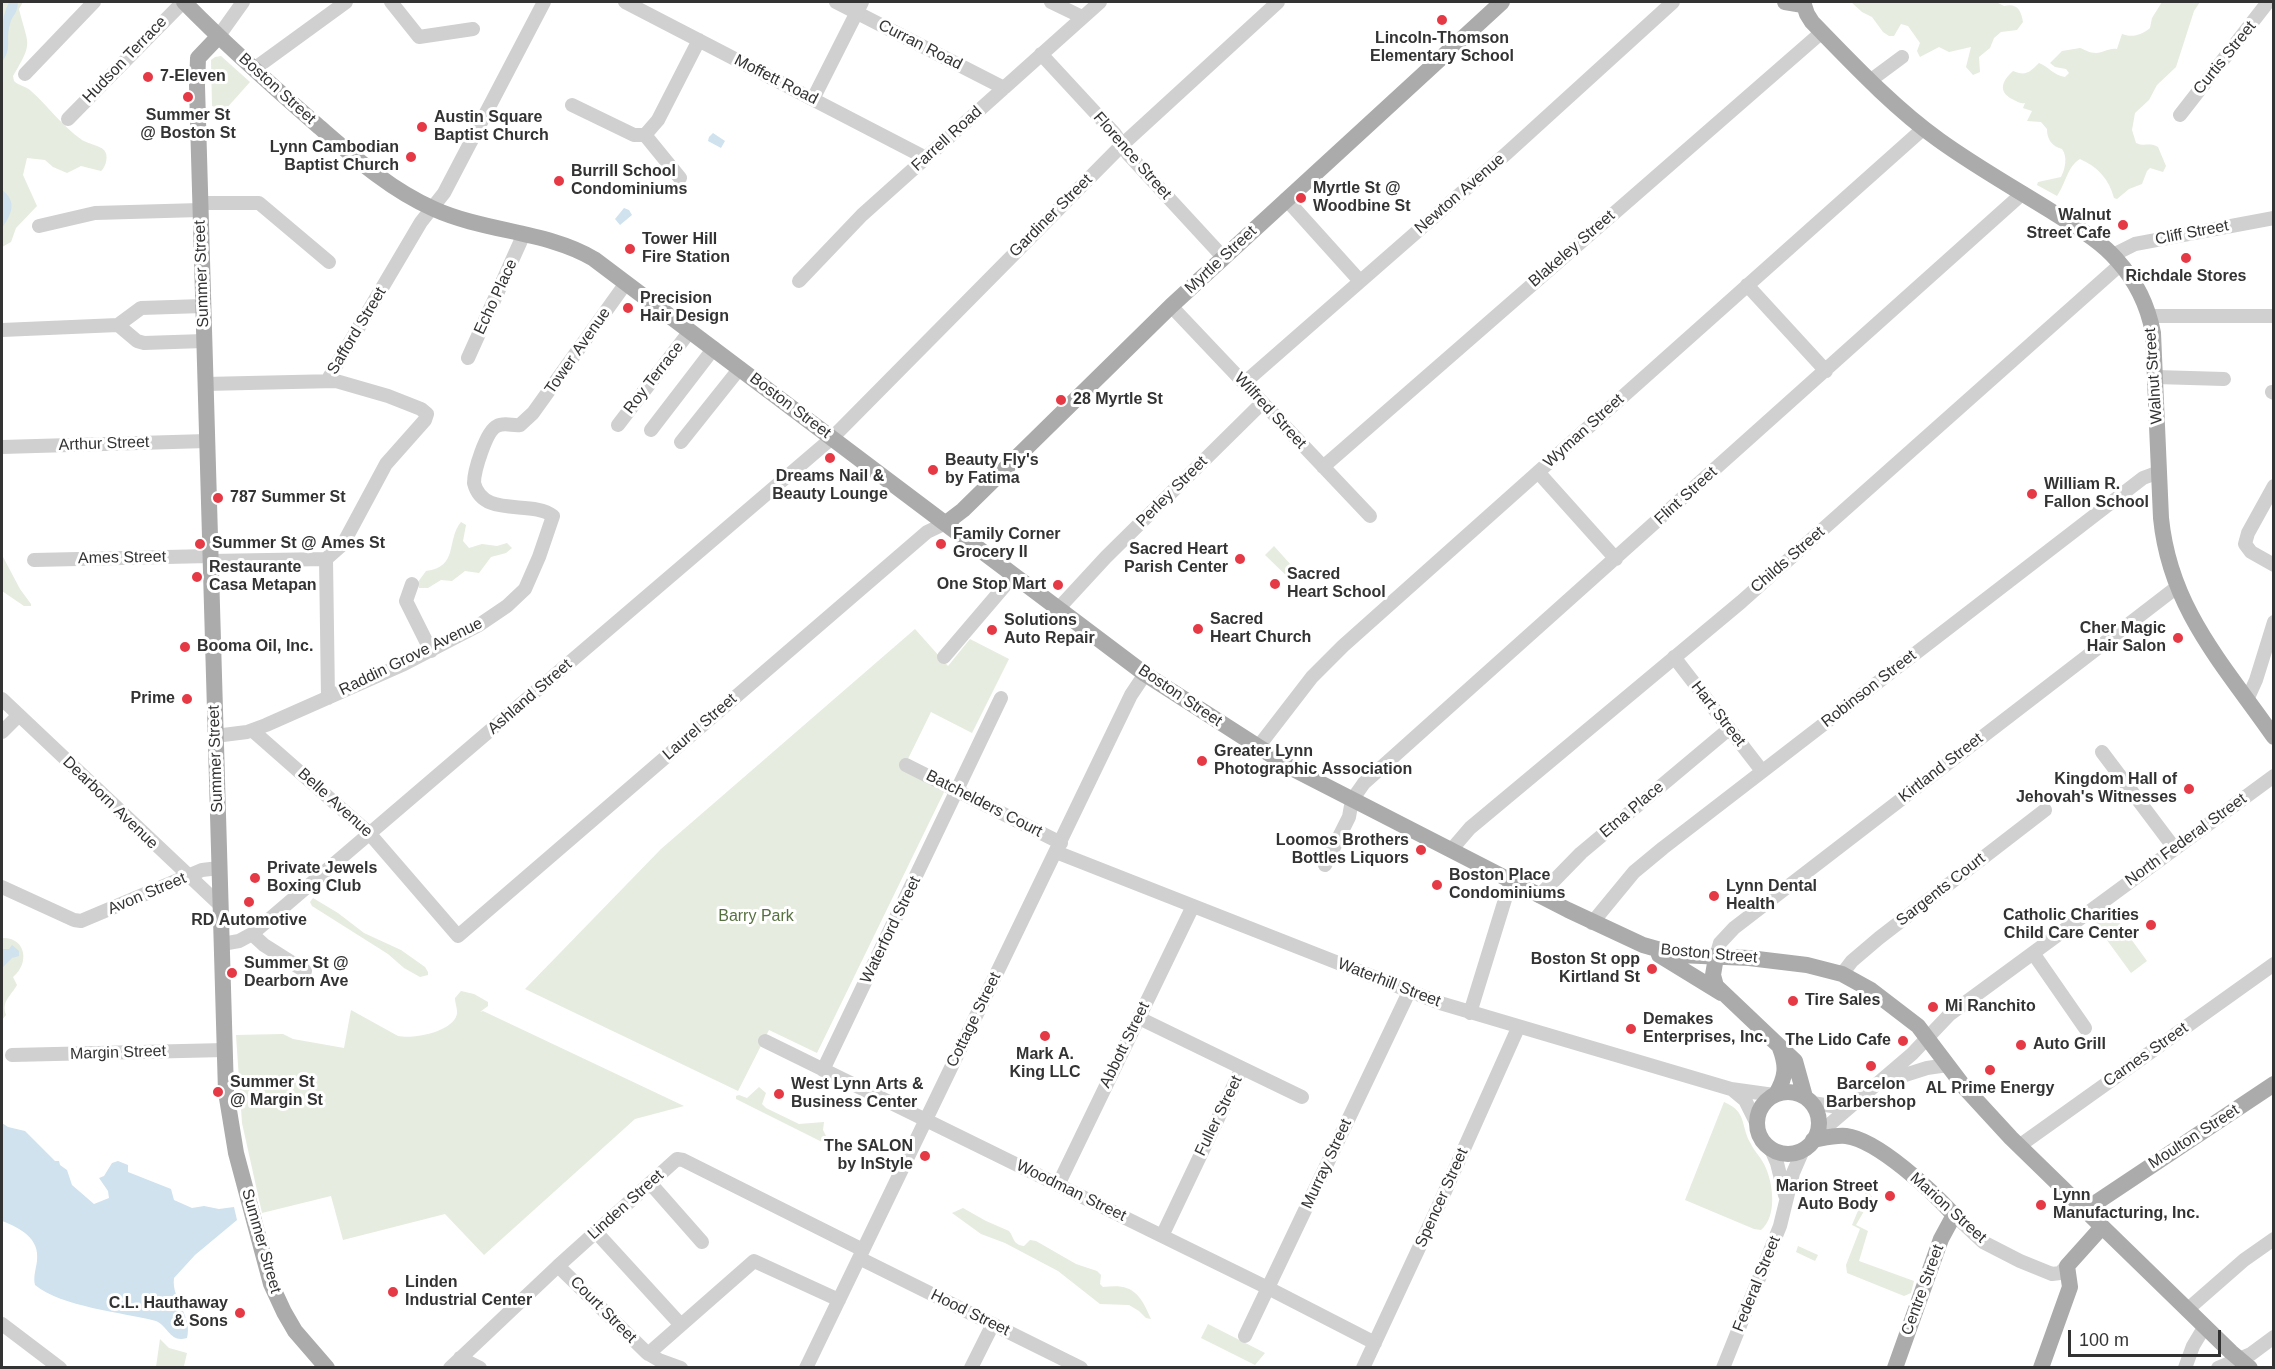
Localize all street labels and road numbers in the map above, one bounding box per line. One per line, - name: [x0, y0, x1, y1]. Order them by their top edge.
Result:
- street label: Hudson Terrace: [79, 13, 171, 107]
- street label: Curran Road: [875, 16, 965, 74]
- street label: Curtis Street: [2190, 17, 2260, 99]
- street label: Boston Street: [235, 49, 319, 129]
- street label: Moffett Road: [731, 51, 821, 109]
- street label: Farrell Road: [908, 102, 986, 176]
- street label: Florence Street: [1089, 108, 1175, 204]
- street label: Newton Avenue: [1411, 150, 1509, 238]
- street label: Gardiner Street: [1006, 171, 1096, 261]
- street label: Blakeley Street: [1525, 206, 1619, 292]
- street label: Cliff Street: [2154, 216, 2230, 250]
- street label: Summer Street: [191, 220, 213, 328]
- street label: Myrtle Street: [1181, 222, 1261, 298]
- street label: Echo Place: [470, 256, 522, 338]
- street label: Safford Street: [323, 284, 391, 378]
- street label: Tower Avenue: [541, 304, 615, 398]
- street label: Walnut Street: [2141, 327, 2167, 425]
- street label: Roy Terrace: [620, 338, 688, 418]
- street label: Boston Street: [746, 369, 834, 443]
- street label: Wilfred Street: [1230, 369, 1310, 453]
- street label: Wyman Street: [1540, 390, 1628, 472]
- street label: Arthur Street: [58, 433, 150, 455]
- street label: Perley Street: [1133, 453, 1211, 531]
- street label: Flint Street: [1651, 463, 1721, 529]
- street label: Childs Street: [1747, 523, 1829, 597]
- street label: Ames Street: [78, 548, 166, 568]
- street label: Raddin Grove Avenue: [336, 614, 486, 700]
- street label: Robinson Street: [1818, 646, 1920, 732]
- street label: Ashland Street: [484, 655, 576, 739]
- street label: Boston Street: [1134, 661, 1226, 731]
- street label: Hart Street: [1687, 678, 1749, 750]
- street label: Laurel Street: [659, 690, 741, 764]
- street label: Summer Street: [205, 705, 227, 813]
- street label: Kirtland Street: [1895, 729, 1987, 807]
- street label: Dearborn Avenue: [58, 753, 162, 853]
- street label: Belle Avenue: [294, 764, 376, 842]
- street label: Batchelders Court: [923, 766, 1045, 842]
- street label: Etna Place: [1596, 778, 1668, 842]
- street label: North Federal Street: [2122, 790, 2250, 890]
- street label: Sargents Court: [1893, 849, 1989, 931]
- street label: Avon Street: [105, 869, 189, 919]
- street label: Waterford Street: [857, 873, 925, 987]
- street label: Boston Street: [1660, 940, 1758, 968]
- street label: Waterhill Street: [1335, 955, 1443, 1011]
- street label: Cottage Street: [943, 969, 1005, 1071]
- street label: Abbott Street: [1096, 999, 1154, 1091]
- street label: Carnes Street: [2100, 1019, 2192, 1091]
- street label: Margin Street: [70, 1042, 166, 1064]
- street label: Fuller Street: [1191, 1073, 1247, 1159]
- street label: Moulton Street: [2145, 1101, 2243, 1173]
- street label: Murray Street: [1298, 1116, 1356, 1212]
- street label: Spencer Street: [1412, 1145, 1472, 1251]
- street label: Woodman Street: [1013, 1156, 1129, 1226]
- street label: Linden Street: [584, 1166, 668, 1244]
- street label: Marion Street: [1906, 1169, 1990, 1247]
- street label: Summer Street: [237, 1187, 285, 1295]
- street label: Federal Street: [1729, 1233, 1785, 1335]
- street label: Centre Street: [1898, 1242, 1948, 1338]
- street label: Court Street: [566, 1273, 640, 1347]
- street label: Hood Street: [927, 1286, 1013, 1340]

